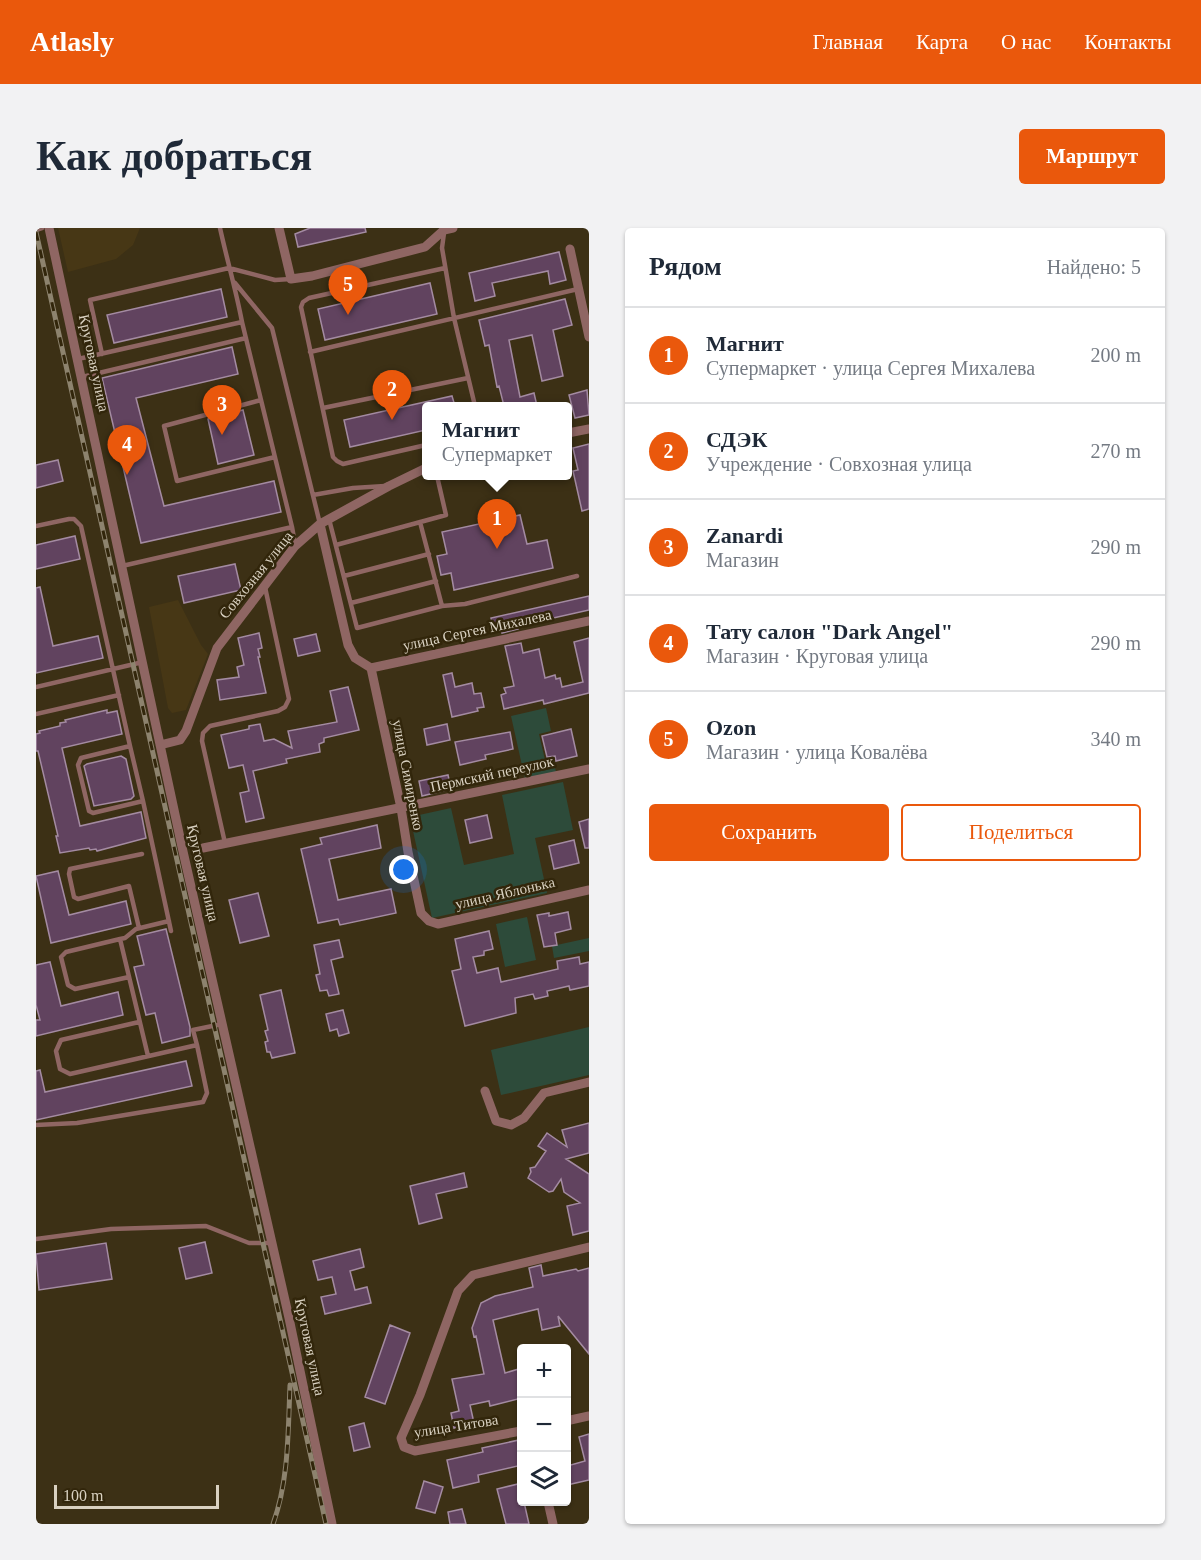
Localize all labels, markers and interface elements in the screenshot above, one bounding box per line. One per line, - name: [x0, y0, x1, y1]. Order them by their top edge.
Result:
- text: Atlasly: [30, 26, 114, 57]
- text: Главная: [813, 30, 883, 54]
- text: Карта: [916, 30, 968, 54]
- text: О нас: [1001, 30, 1051, 54]
- text: Контакты: [1084, 30, 1171, 54]
- button: Маршрут: [1019, 129, 1165, 184]
- text: Как добраться: [36, 133, 312, 179]
- text: Рядом: [649, 252, 722, 281]
- text: Найдено: 5: [1047, 256, 1141, 278]
- pin: 5: [328, 266, 368, 315]
- street label: Круговая улица: [76, 313, 112, 414]
- text: Магнит: [706, 331, 784, 356]
- text: 1: [664, 344, 674, 366]
- text: 200 m: [1090, 344, 1141, 366]
- text: Супермаркет · улица Сергея Михалева: [706, 357, 1035, 379]
- pin: 2: [372, 370, 412, 420]
- pin: 3: [202, 386, 242, 435]
- popup: [422, 402, 572, 480]
- text: Магнит: [442, 417, 520, 442]
- pin: 4: [108, 426, 146, 475]
- text: СДЭК: [706, 427, 767, 452]
- text: 2: [664, 440, 674, 462]
- text: 270 m: [1090, 440, 1141, 462]
- text: Супермаркет: [442, 443, 552, 465]
- text: Учреждение · Совхозная улица: [706, 453, 972, 475]
- pin: 1: [478, 500, 516, 549]
- text: Zanardi: [706, 523, 783, 548]
- street label: Совхозная улица: [216, 528, 296, 622]
- text: 3: [664, 536, 674, 558]
- text: 290 m: [1090, 536, 1141, 558]
- text: Магазин: [706, 549, 779, 571]
- street label: улица Сергея Михалева: [401, 606, 553, 654]
- text: Тату салон "Dark Angel": [706, 619, 953, 644]
- text: 4: [664, 632, 674, 654]
- text: 290 m: [1090, 632, 1141, 654]
- text: Магазин · Круговая улица: [706, 645, 928, 667]
- text: Ozon: [706, 715, 756, 740]
- street label: улица Симиренко: [389, 718, 427, 832]
- text: 5: [664, 728, 674, 750]
- text: 340 m: [1090, 728, 1141, 750]
- text: Магазин · улица Ковалёва: [706, 741, 928, 763]
- street label: Пермский переулок: [429, 753, 556, 795]
- button: Сохранить: [649, 804, 889, 861]
- button: Поделиться: [901, 804, 1141, 861]
- street label: Круговая улица: [184, 823, 222, 924]
- your location: [389, 855, 418, 884]
- street label: улица Яблонька: [454, 874, 557, 912]
- street label: Круговая улица: [292, 1297, 328, 1398]
- map controls: [517, 1344, 571, 1506]
- button: +: [517, 1344, 571, 1398]
- button: −: [517, 1398, 571, 1452]
- street label: улица Титова: [413, 1411, 500, 1441]
- button: layers: [517, 1452, 571, 1506]
- scale bar: [54, 1482, 219, 1510]
- text: 100 m: [63, 1487, 103, 1504]

